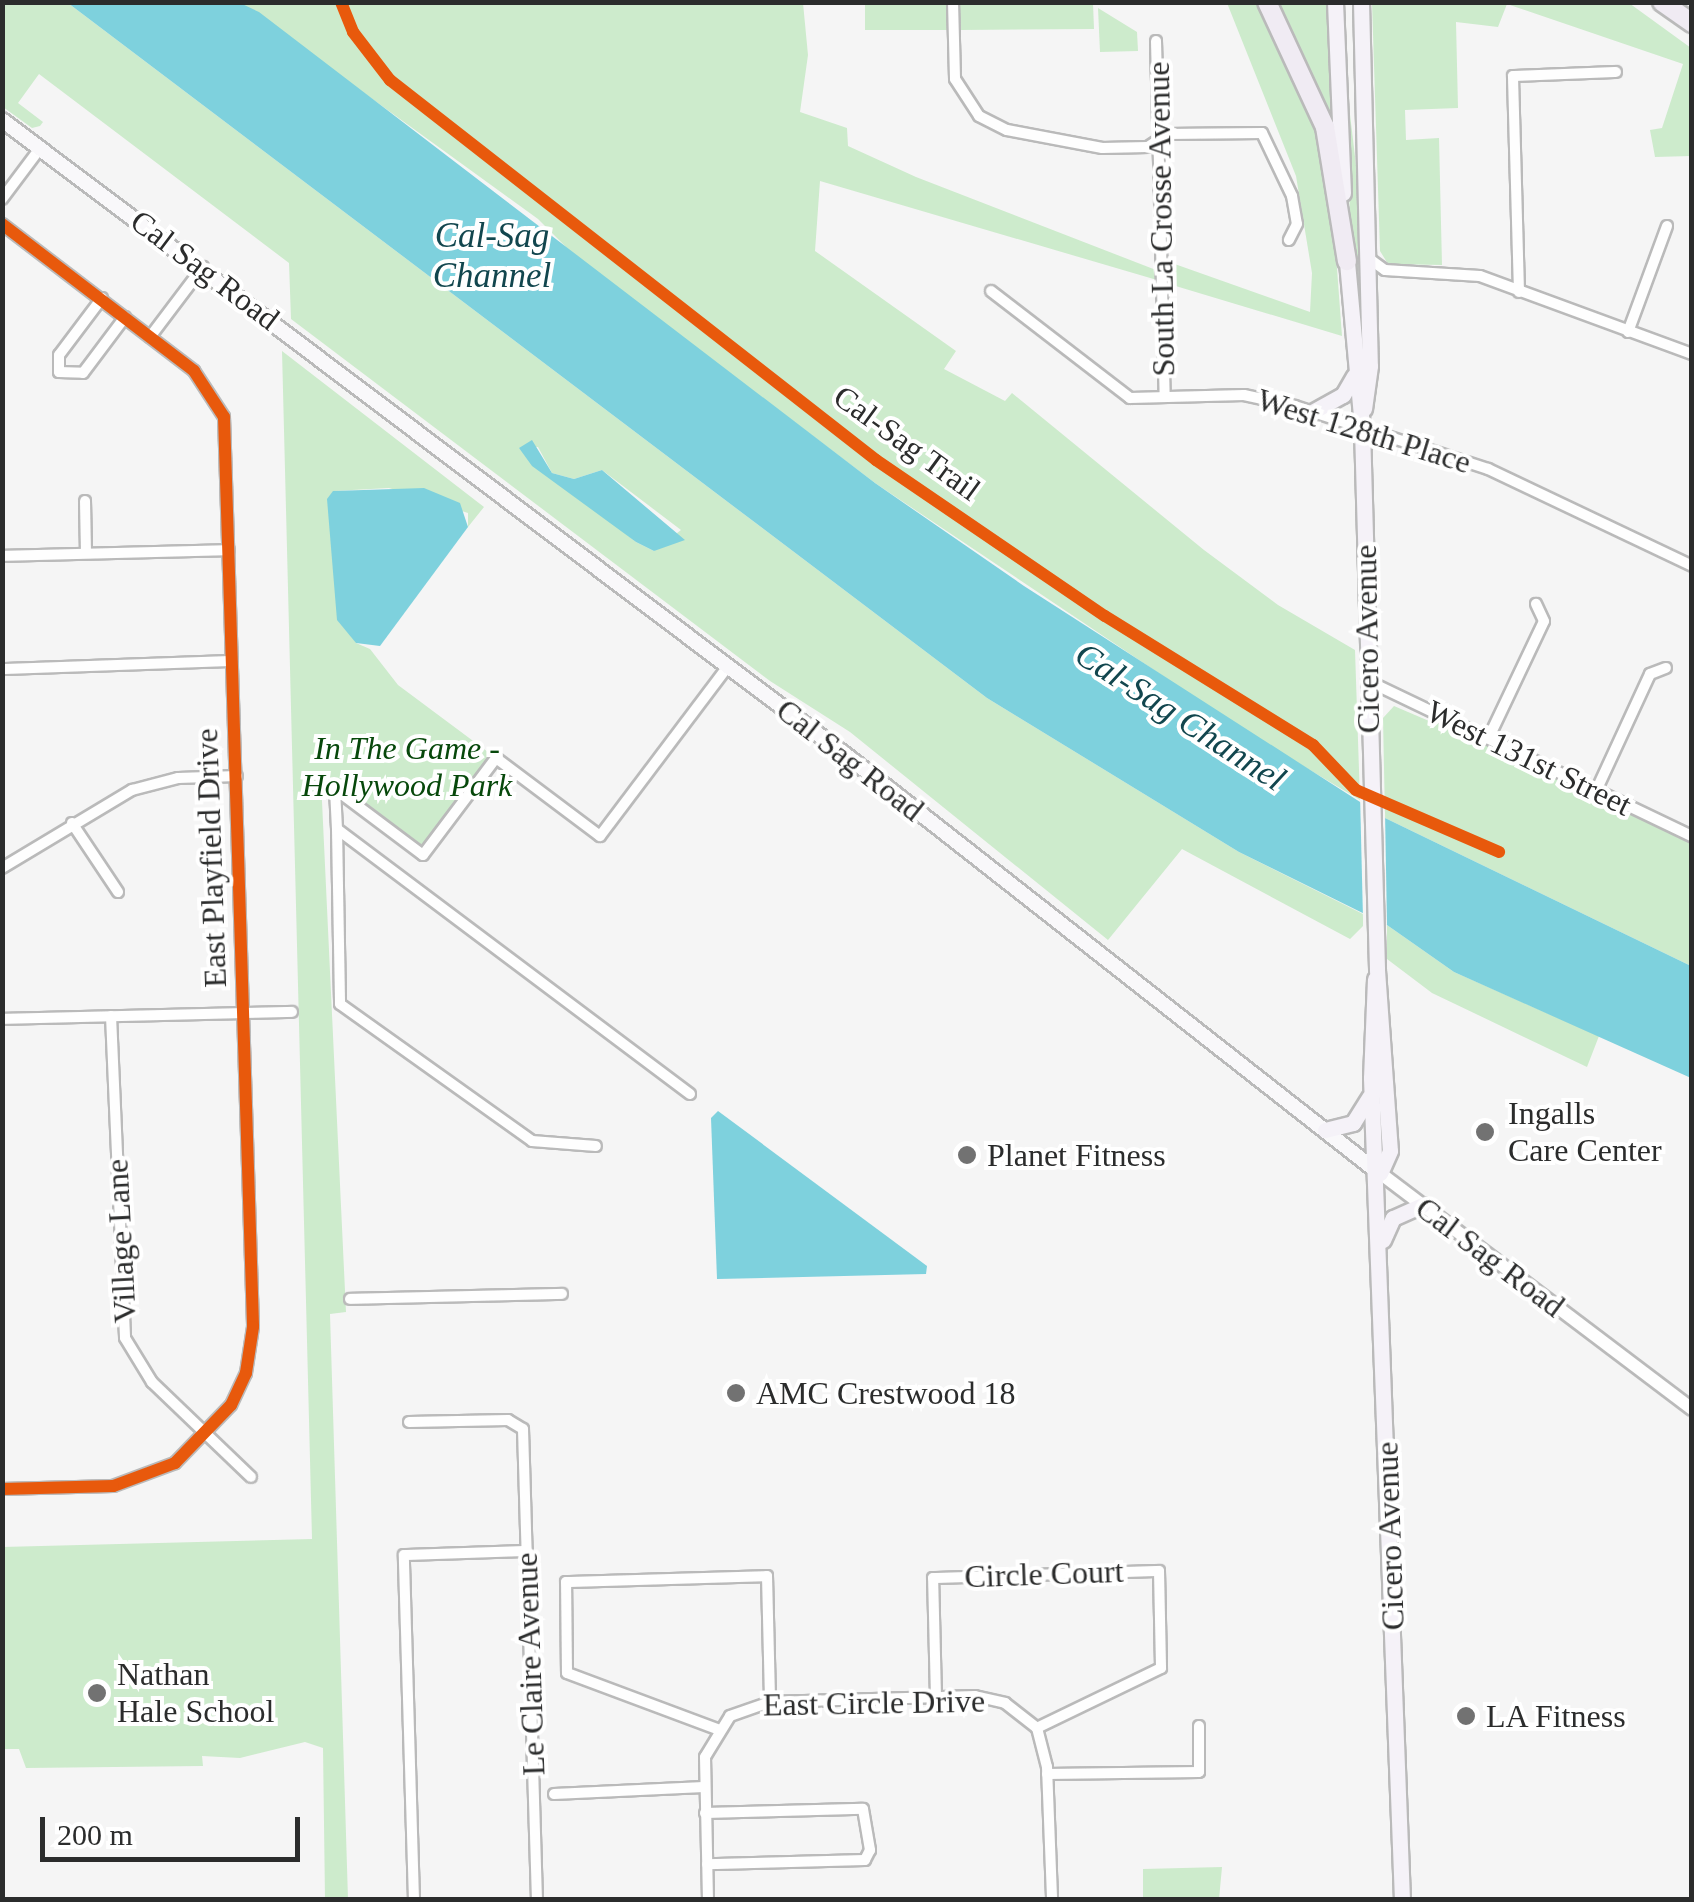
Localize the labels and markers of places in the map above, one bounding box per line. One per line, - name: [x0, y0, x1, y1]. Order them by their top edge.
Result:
- place label: Ingalls Care Center: [1508, 1095, 1662, 1170]
- marker: Ingalls Care Center: [1472, 1119, 1498, 1145]
- place label: Planet Fitness: [987, 1136, 1166, 1174]
- marker: Planet Fitness: [956, 1144, 978, 1166]
- place label: AMC Crestwood 18: [756, 1374, 1016, 1412]
- marker: AMC Crestwood 18: [725, 1382, 747, 1404]
- place label: Nathan Hale School: [117, 1656, 274, 1731]
- marker: Nathan Hale School: [86, 1682, 108, 1704]
- place label: LA Fitness: [1486, 1697, 1627, 1735]
- marker: LA Fitness: [1455, 1705, 1477, 1727]

